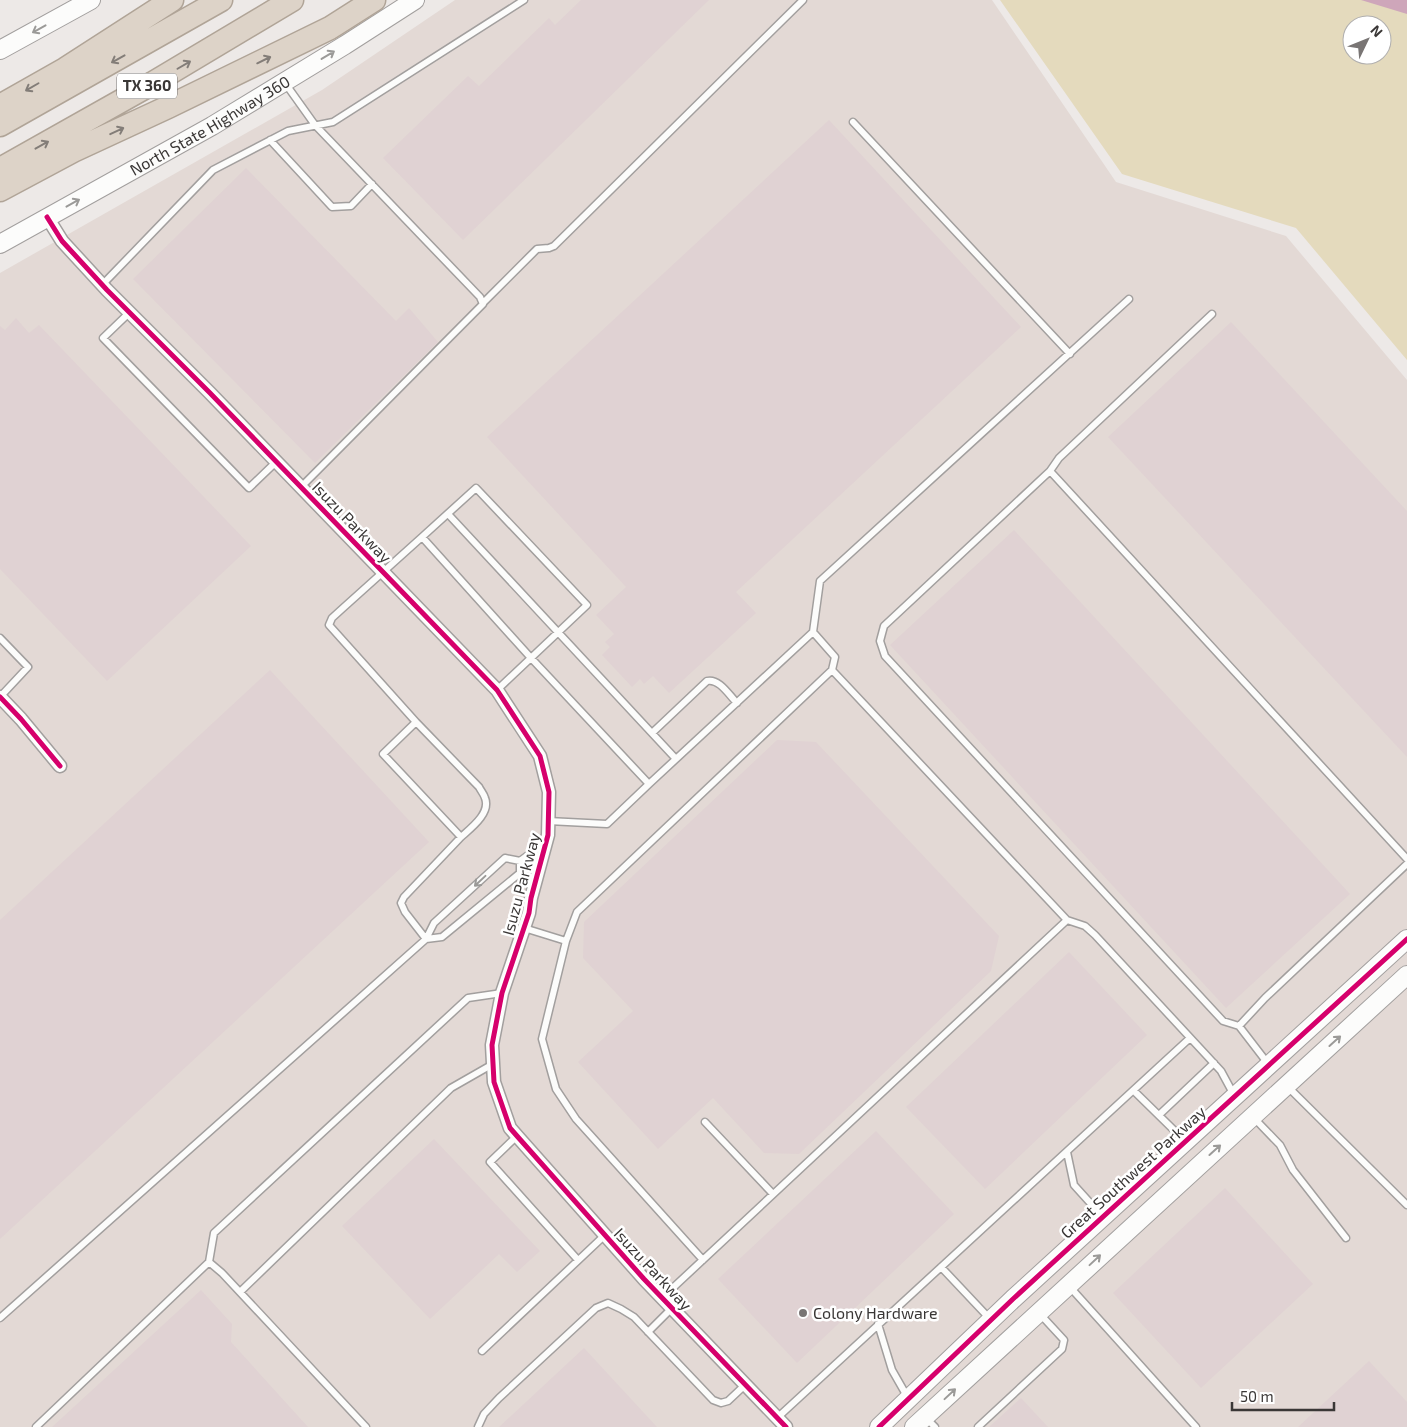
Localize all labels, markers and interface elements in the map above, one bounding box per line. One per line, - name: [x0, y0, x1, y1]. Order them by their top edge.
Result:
- north arrow: [1342, 15, 1392, 65]
- text: N: [1367, 21, 1387, 40]
- one-way arrow: [33, 24, 47, 34]
- one-way arrow: [321, 50, 335, 60]
- one-way arrow: [111, 55, 125, 65]
- one-way arrow: [256, 55, 271, 65]
- one-way arrow: [177, 59, 191, 69]
- street label: North State Highway 360: [126, 71, 293, 179]
- road number: TX 360: [117, 74, 177, 98]
- one-way arrow: [26, 83, 40, 93]
- one-way arrow: [109, 125, 124, 135]
- one-way arrow: [35, 139, 49, 149]
- one-way arrow: [66, 198, 81, 208]
- street label: Isuzu Parkway: [309, 477, 396, 567]
- street label: Isuzu Parkway: [498, 830, 543, 937]
- one-way arrow: [474, 875, 487, 887]
- one-way arrow: [1328, 1035, 1341, 1046]
- street label: Great Southwest Parkway: [1056, 1101, 1209, 1242]
- one-way arrow: [1209, 1144, 1222, 1156]
- street label: Isuzu Parkway: [610, 1224, 697, 1314]
- one-way arrow: [1089, 1254, 1102, 1266]
- place label: Colony Hardware: [813, 1303, 938, 1322]
- marker: Colony Hardware: [797, 1307, 809, 1319]
- scale bar: [1232, 1380, 1334, 1412]
- text: 50 m: [1240, 1387, 1274, 1405]
- one-way arrow: [944, 1388, 956, 1400]

